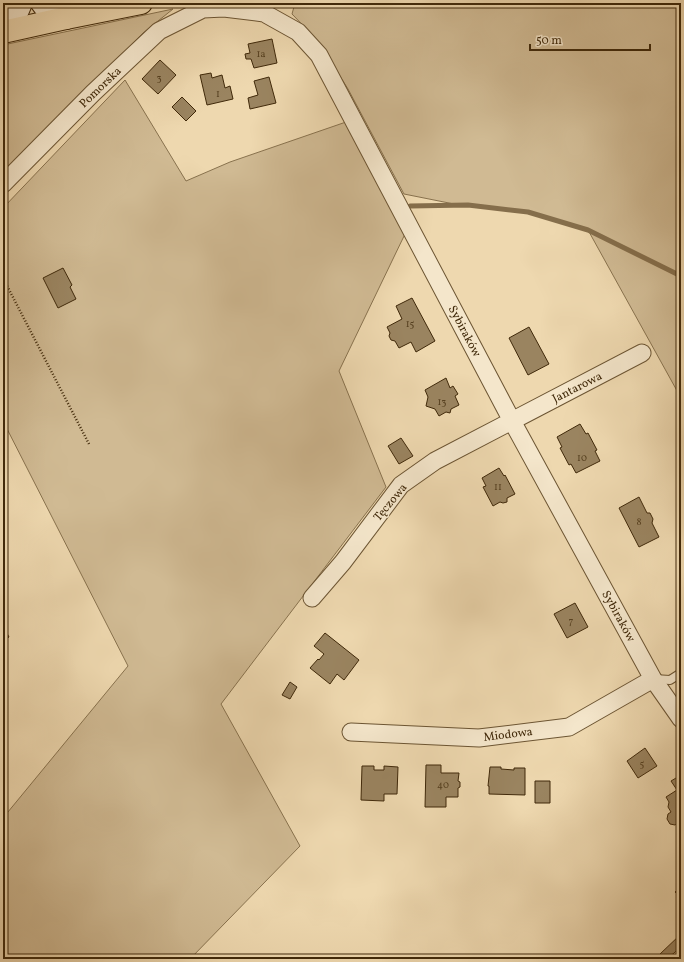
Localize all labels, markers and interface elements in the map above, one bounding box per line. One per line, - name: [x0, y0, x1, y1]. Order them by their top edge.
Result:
- scale bar: [530, 26, 650, 52]
- text: 50 m: [536, 33, 562, 49]
- house number: 1a: [257, 47, 265, 61]
- street label: Pomorska: [76, 64, 125, 112]
- house number: 3: [156, 71, 162, 85]
- house number: 1: [216, 87, 220, 101]
- street label: Sybiraków: [444, 303, 485, 361]
- house number: 15: [406, 317, 415, 331]
- street label: Jantarowa: [550, 369, 605, 407]
- house number: 13: [437, 395, 447, 409]
- house number: 10: [577, 451, 587, 465]
- street label: Tęczowa: [370, 480, 411, 525]
- house number: 11: [494, 480, 502, 494]
- house number: 8: [636, 515, 642, 529]
- street label: Sybiraków: [598, 588, 639, 646]
- house number: 7: [569, 614, 574, 628]
- street label: Miodowa: [483, 724, 534, 746]
- house number: 5: [640, 757, 645, 771]
- house number: 40: [437, 778, 449, 792]

